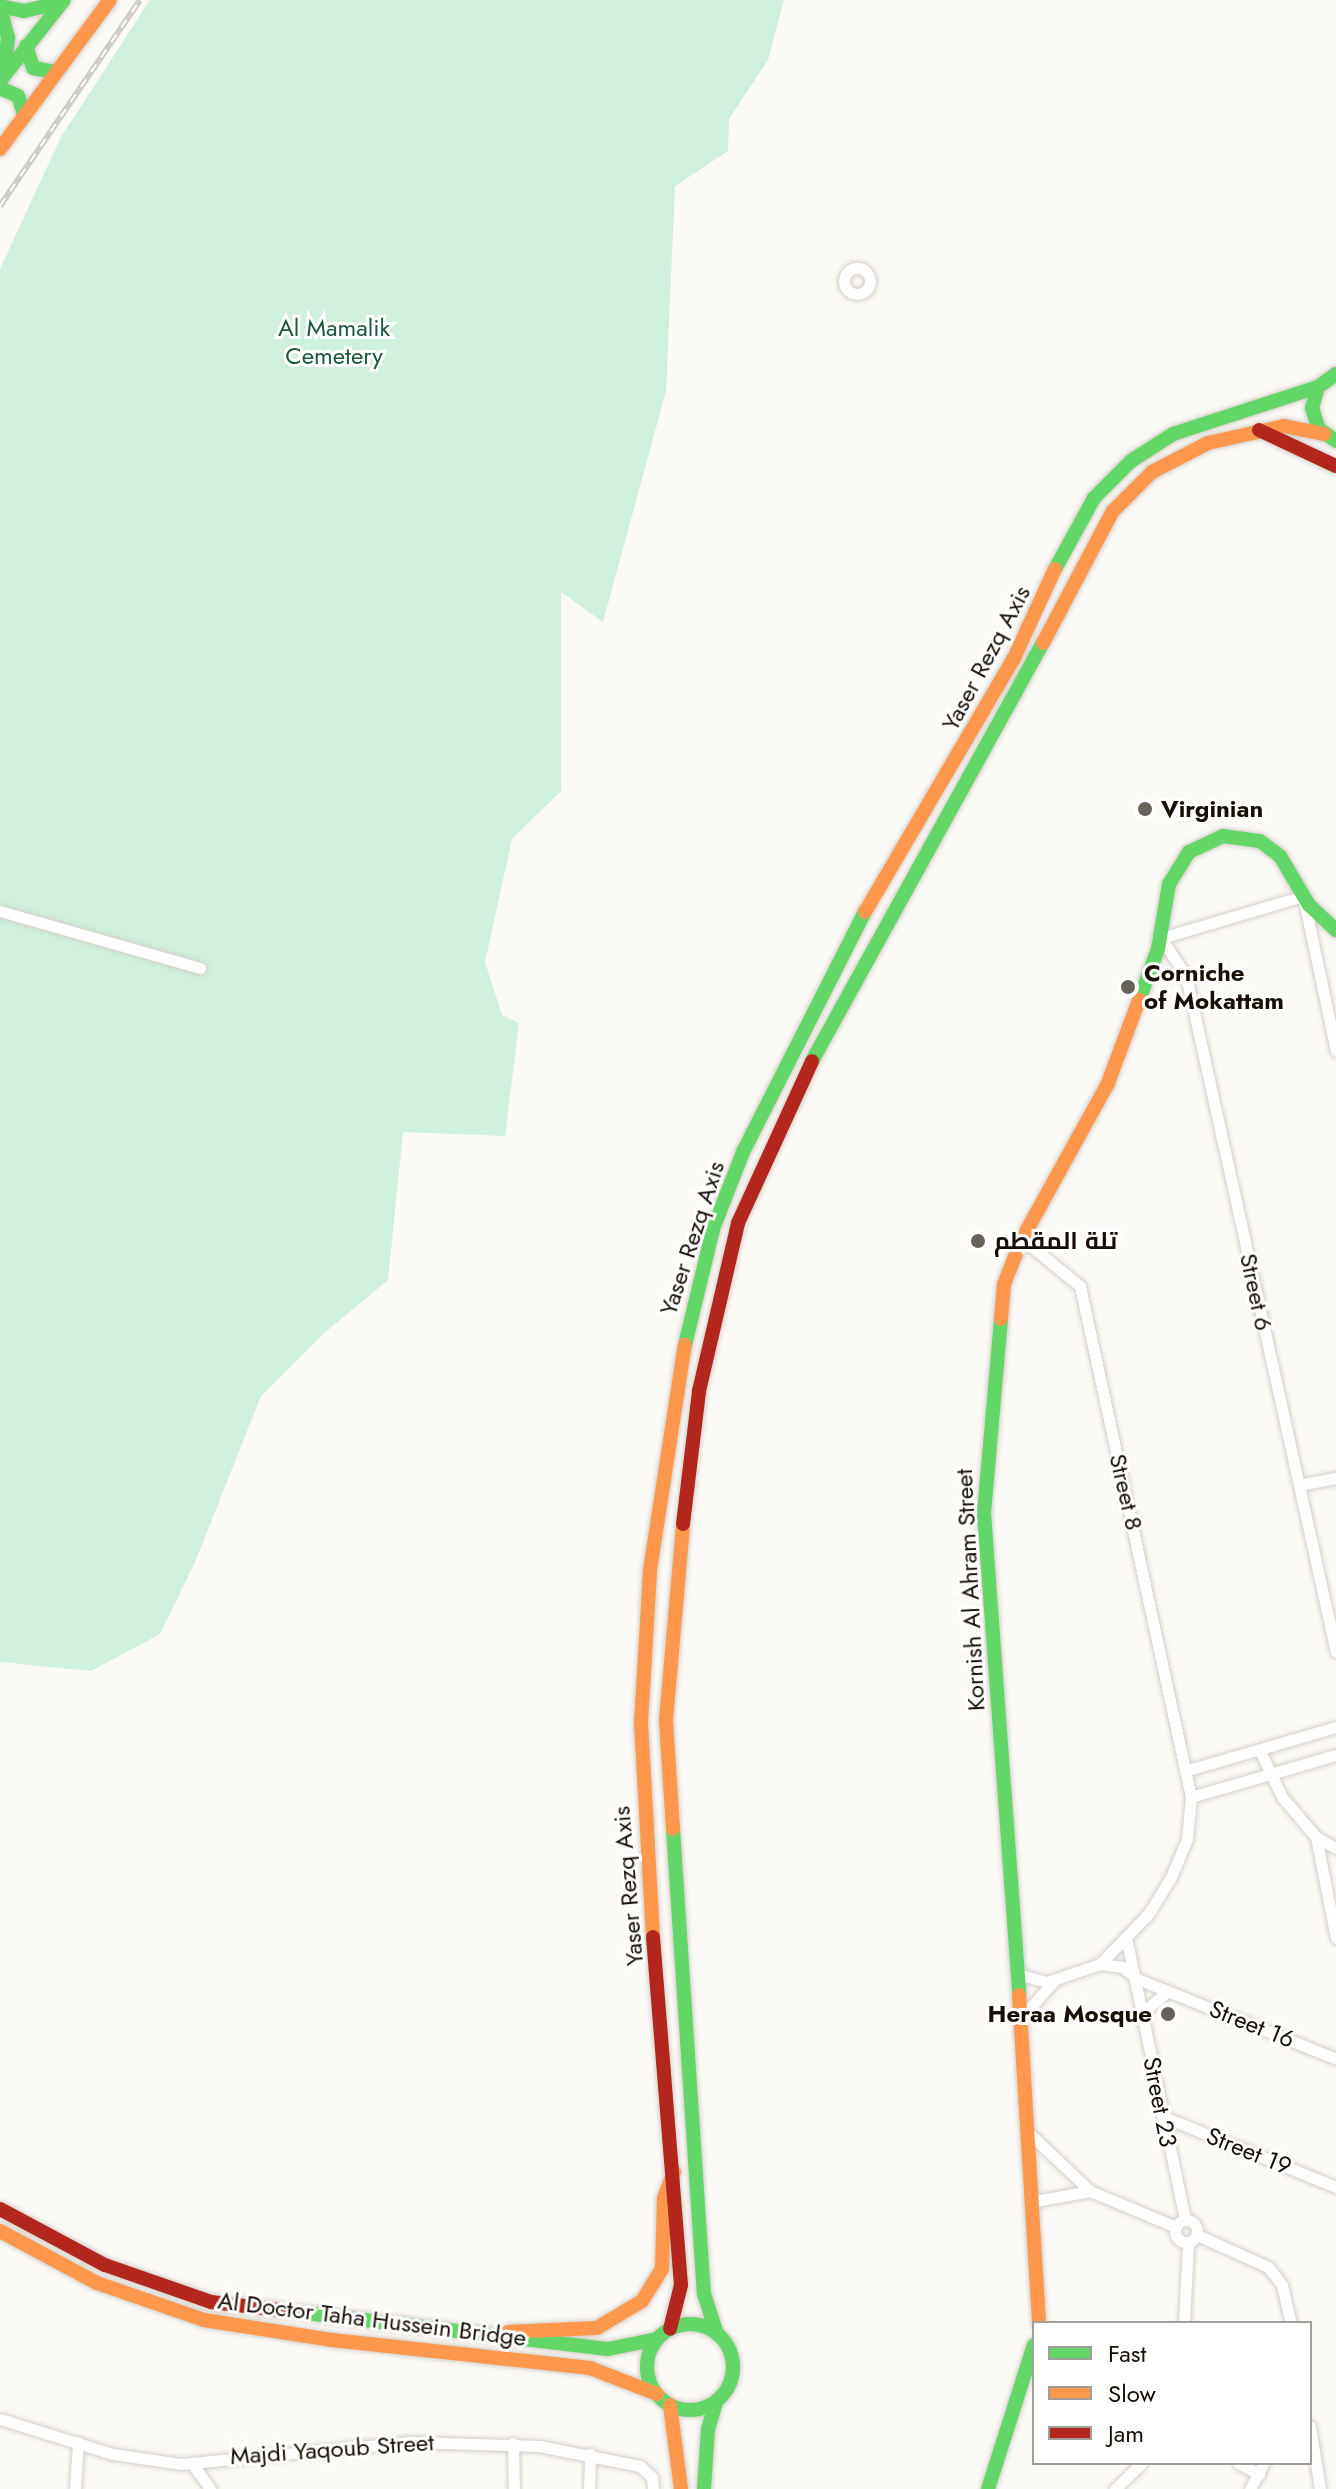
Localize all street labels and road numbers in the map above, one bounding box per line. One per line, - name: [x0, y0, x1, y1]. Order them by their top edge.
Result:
- street label: Yaser Rezq Axis: [936, 581, 1036, 735]
- street label: Yaser Rezq Axis: [654, 1157, 730, 1319]
- street label: Street 6: [1234, 1251, 1278, 1333]
- street label: Street 8: [1103, 1451, 1149, 1533]
- street label: Kornish Al Ahram Street: [949, 1468, 991, 1712]
- street label: Yaser Rezq Axis: [607, 1805, 649, 1967]
- street label: Street 16: [1205, 1994, 1299, 2054]
- street label: Street 23: [1137, 2054, 1183, 2150]
- street label: Street 19: [1202, 2121, 1296, 2181]
- street label: Al Doctor Taha Hussein Bridge: [216, 2286, 528, 2352]
- street label: Majdi Yaqoub Street: [229, 2428, 435, 2470]

